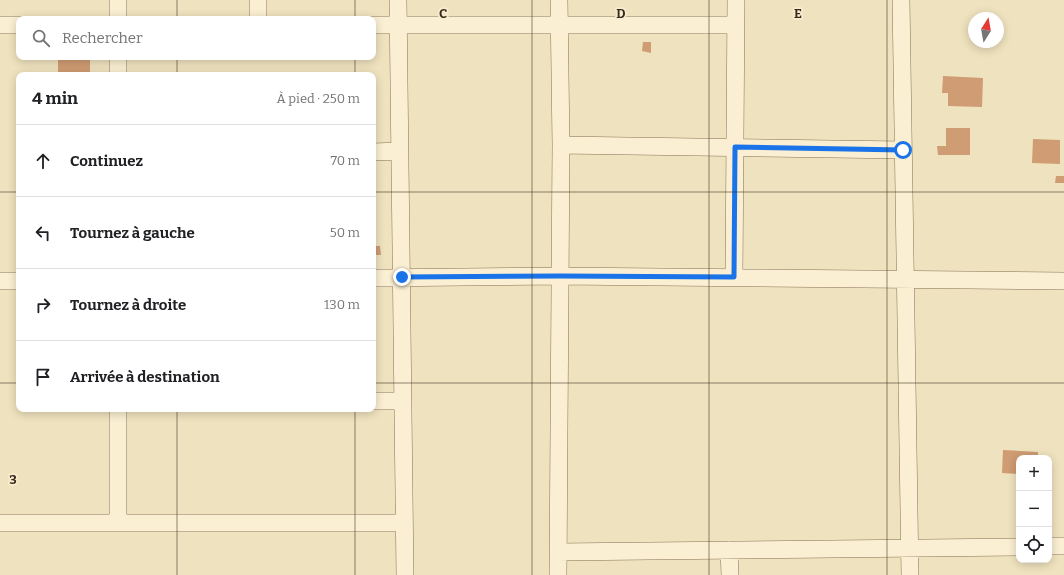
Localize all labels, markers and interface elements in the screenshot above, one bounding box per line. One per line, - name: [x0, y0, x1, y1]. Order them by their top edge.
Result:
- text: C: [439, 6, 447, 21]
- text: D: [616, 6, 626, 21]
- text: E: [794, 6, 802, 21]
- north arrow: [968, 12, 1004, 48]
- search box: [16, 16, 376, 60]
- icon: search: [30, 27, 52, 49]
- text: Rechercher: [62, 29, 143, 47]
- text: 4 min: [32, 88, 78, 109]
- text: À pied · 250 m: [276, 91, 360, 106]
- route start: [894, 141, 912, 159]
- icon: ahead: [32, 150, 54, 172]
- text: Continuez: [70, 152, 143, 170]
- text: 70 m: [330, 153, 360, 168]
- icon: left: [32, 222, 54, 244]
- text: Tournez à gauche: [70, 224, 195, 242]
- text: 50 m: [330, 225, 360, 240]
- route end: [393, 268, 411, 286]
- icon: right: [32, 294, 54, 316]
- text: Tournez à droite: [70, 296, 186, 314]
- text: 130 m: [324, 297, 360, 312]
- icon: arrive: [32, 366, 54, 388]
- text: Arrivée à destination: [70, 368, 220, 386]
- map controls: [1016, 455, 1052, 563]
- button: +: [1016, 455, 1052, 491]
- text: 3: [9, 472, 17, 487]
- button: −: [1016, 491, 1052, 527]
- button: locate: [1016, 527, 1052, 563]

